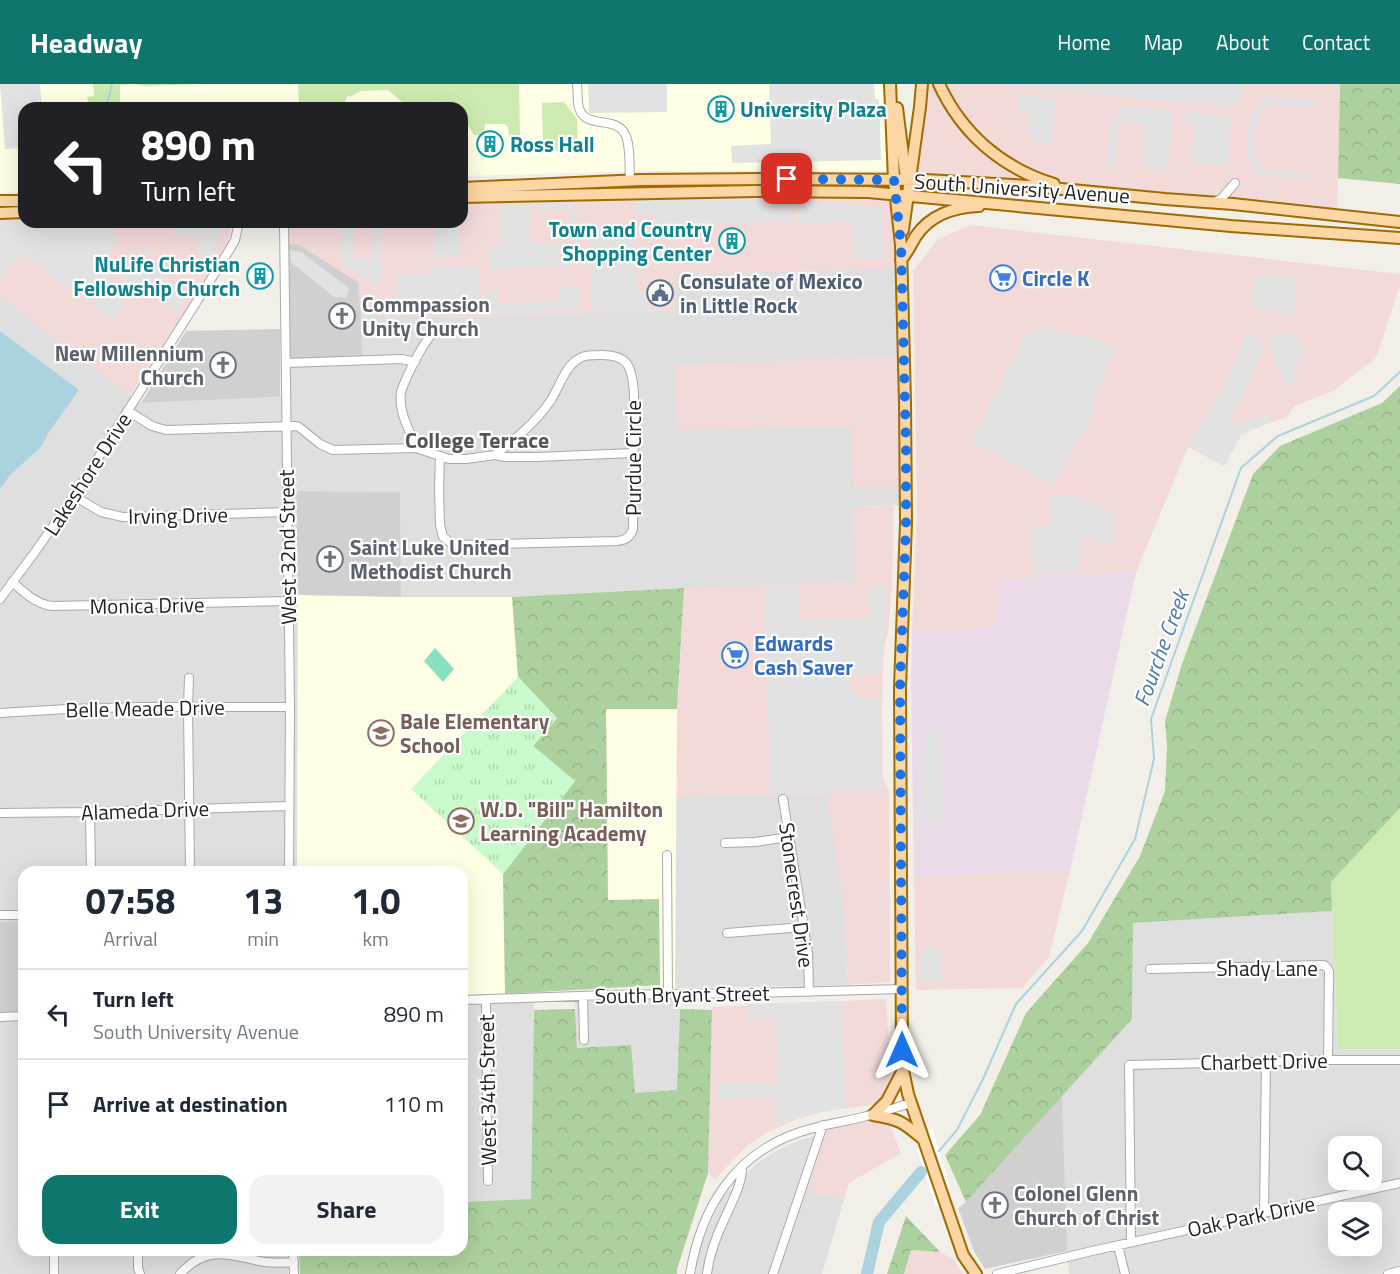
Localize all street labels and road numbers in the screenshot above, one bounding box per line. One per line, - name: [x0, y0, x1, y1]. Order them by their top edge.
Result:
- street label: South University Avenue: [913, 164, 1131, 212]
- street label: Purdue Circle: [617, 400, 649, 516]
- street label: Lakeshore Drive: [35, 406, 139, 542]
- street label: West 32nd Street: [270, 469, 304, 625]
- street label: Irving Drive: [128, 498, 228, 532]
- street label: Monica Drive: [89, 588, 205, 622]
- street label: Belle Meade Drive: [65, 691, 225, 725]
- street label: Alameda Drive: [80, 792, 210, 828]
- street label: Stonecrest Drive: [771, 820, 823, 970]
- street label: Shady Lane: [1216, 952, 1318, 984]
- street label: South Bryant Street: [594, 976, 770, 1012]
- street label: West 34th Street: [470, 1013, 504, 1166]
- street label: Charbett Drive: [1200, 1044, 1328, 1078]
- street label: Oak Park Drive: [1184, 1187, 1318, 1245]

